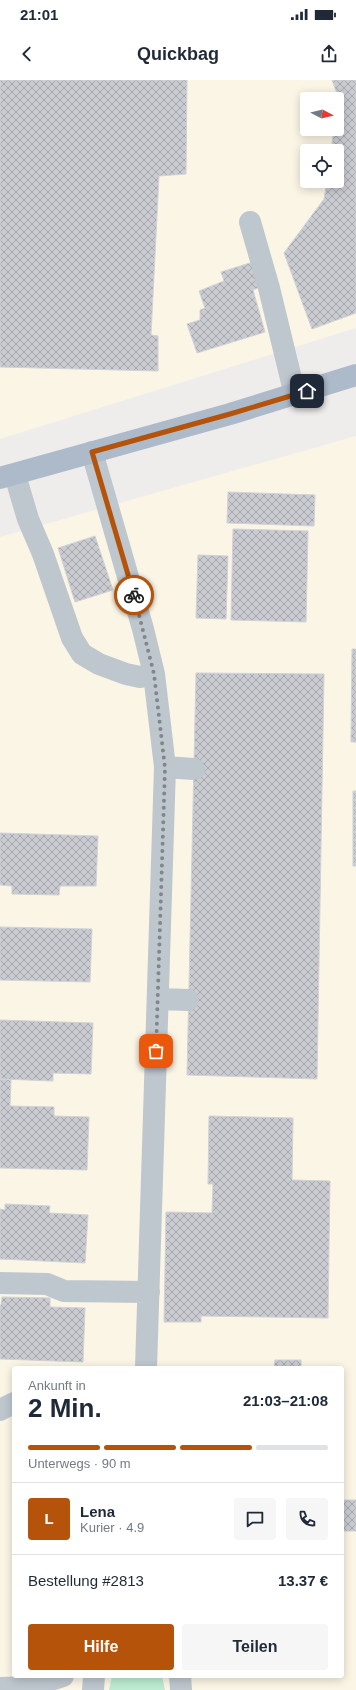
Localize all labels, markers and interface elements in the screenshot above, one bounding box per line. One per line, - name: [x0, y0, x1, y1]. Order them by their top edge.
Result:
- text: 21:01: [20, 6, 58, 23]
- icon: back: [16, 43, 38, 65]
- icon: share: [318, 43, 340, 65]
- text: Quickbag: [137, 44, 219, 64]
- north arrow: [300, 92, 344, 136]
- map controls: [300, 92, 344, 188]
- button: locate: [300, 144, 344, 188]
- pin: [290, 374, 324, 408]
- icon: home: [296, 380, 318, 402]
- courier: [114, 575, 154, 615]
- icon: bike: [123, 584, 145, 606]
- pin: [139, 1034, 173, 1068]
- icon: bag: [145, 1040, 167, 1062]
- text: Ankunft in: [28, 1378, 86, 1393]
- text: 21:03–21:08: [243, 1392, 328, 1409]
- text: 2 Min.: [28, 1393, 102, 1423]
- text: Unterwegs · 90 m: [28, 1456, 131, 1471]
- button: chat: [234, 1498, 276, 1540]
- button: phone: [286, 1498, 328, 1540]
- text: Lena: [80, 1503, 115, 1520]
- text: L: [44, 1510, 54, 1527]
- text: Kurier · 4.9: [80, 1520, 144, 1535]
- text: Bestellung #2813: [28, 1572, 144, 1589]
- text: 13.37 €: [278, 1572, 328, 1589]
- button: Hilfe: [28, 1624, 174, 1670]
- button: Teilen: [182, 1624, 328, 1670]

